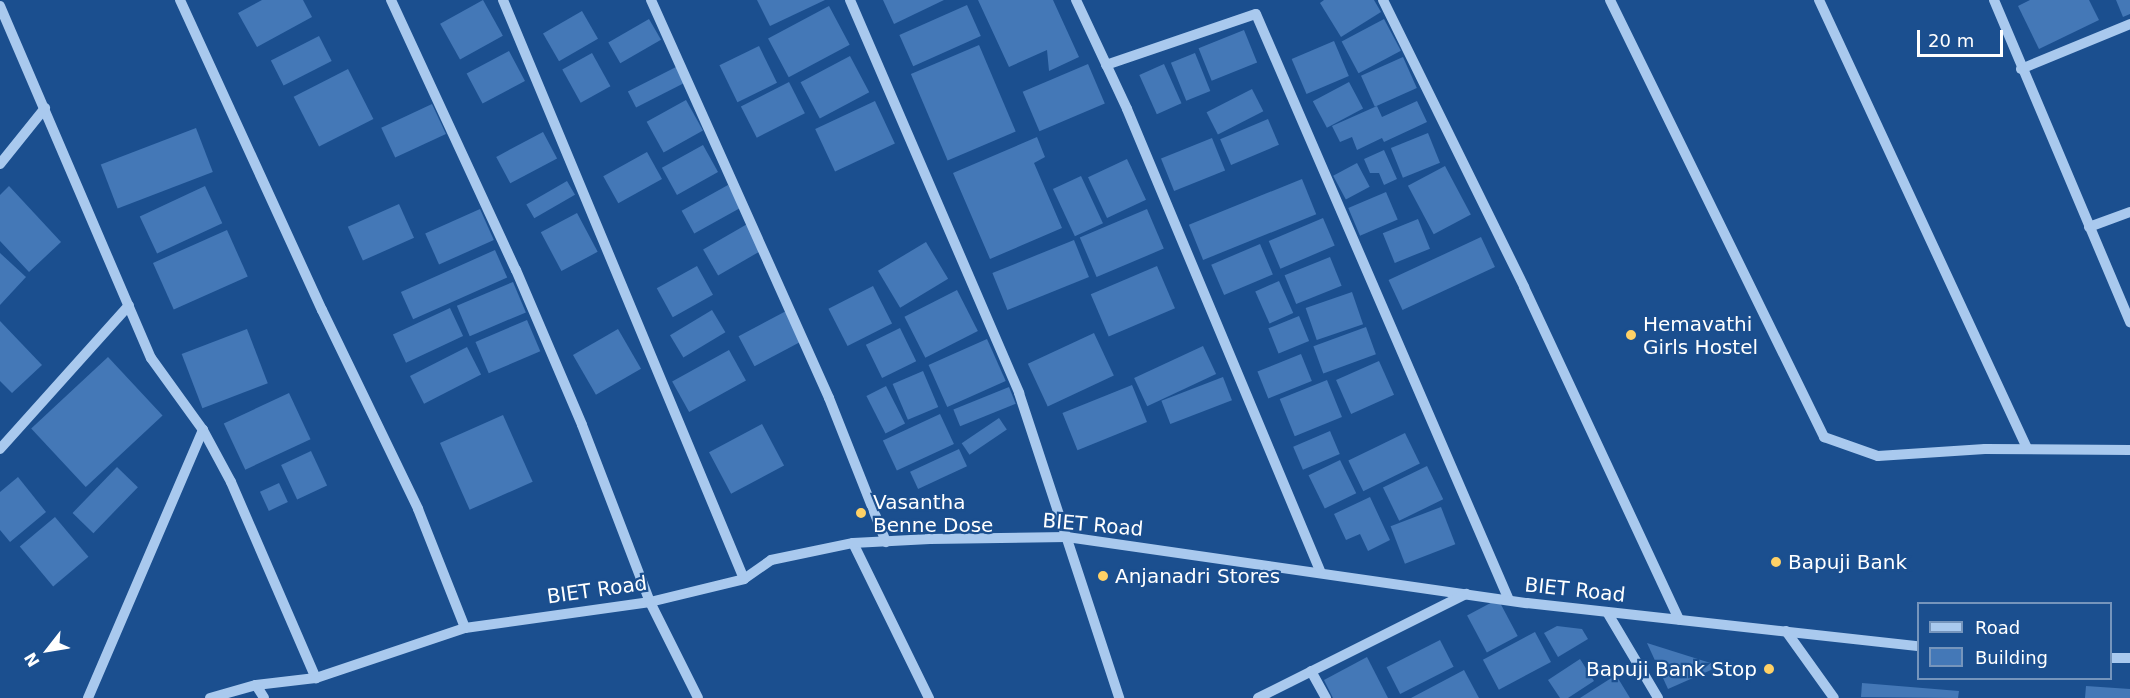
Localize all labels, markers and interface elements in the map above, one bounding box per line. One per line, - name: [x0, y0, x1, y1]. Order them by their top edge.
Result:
- scale bar: [1920, 18, 2006, 56]
- text: 20 m: [1928, 30, 1974, 51]
- place label: Hemavathi Girls Hostel: [1643, 312, 1758, 359]
- marker: Hemavathi Girls Hostel: [1624, 328, 1638, 342]
- place label: Vasantha Benne Dose: [873, 490, 993, 537]
- marker: Vasantha Benne Dose: [854, 506, 868, 520]
- street label: BIET Road: [1042, 509, 1144, 541]
- place label: Bapuji Bank: [1788, 550, 1907, 574]
- marker: Bapuji Bank: [1769, 555, 1783, 569]
- place label: Anjanadri Stores: [1115, 564, 1280, 588]
- marker: Anjanadri Stores: [1096, 569, 1110, 583]
- street label: BIET Road: [545, 571, 649, 609]
- street label: BIET Road: [1524, 573, 1626, 607]
- legend: [1917, 602, 2112, 680]
- text: Road: [1975, 617, 2020, 638]
- north arrow: [18, 620, 78, 680]
- text: Building: [1975, 647, 2048, 668]
- text: N: [21, 649, 44, 670]
- place label: Bapuji Bank Stop: [1586, 657, 1757, 681]
- marker: Bapuji Bank Stop: [1762, 662, 1776, 676]

